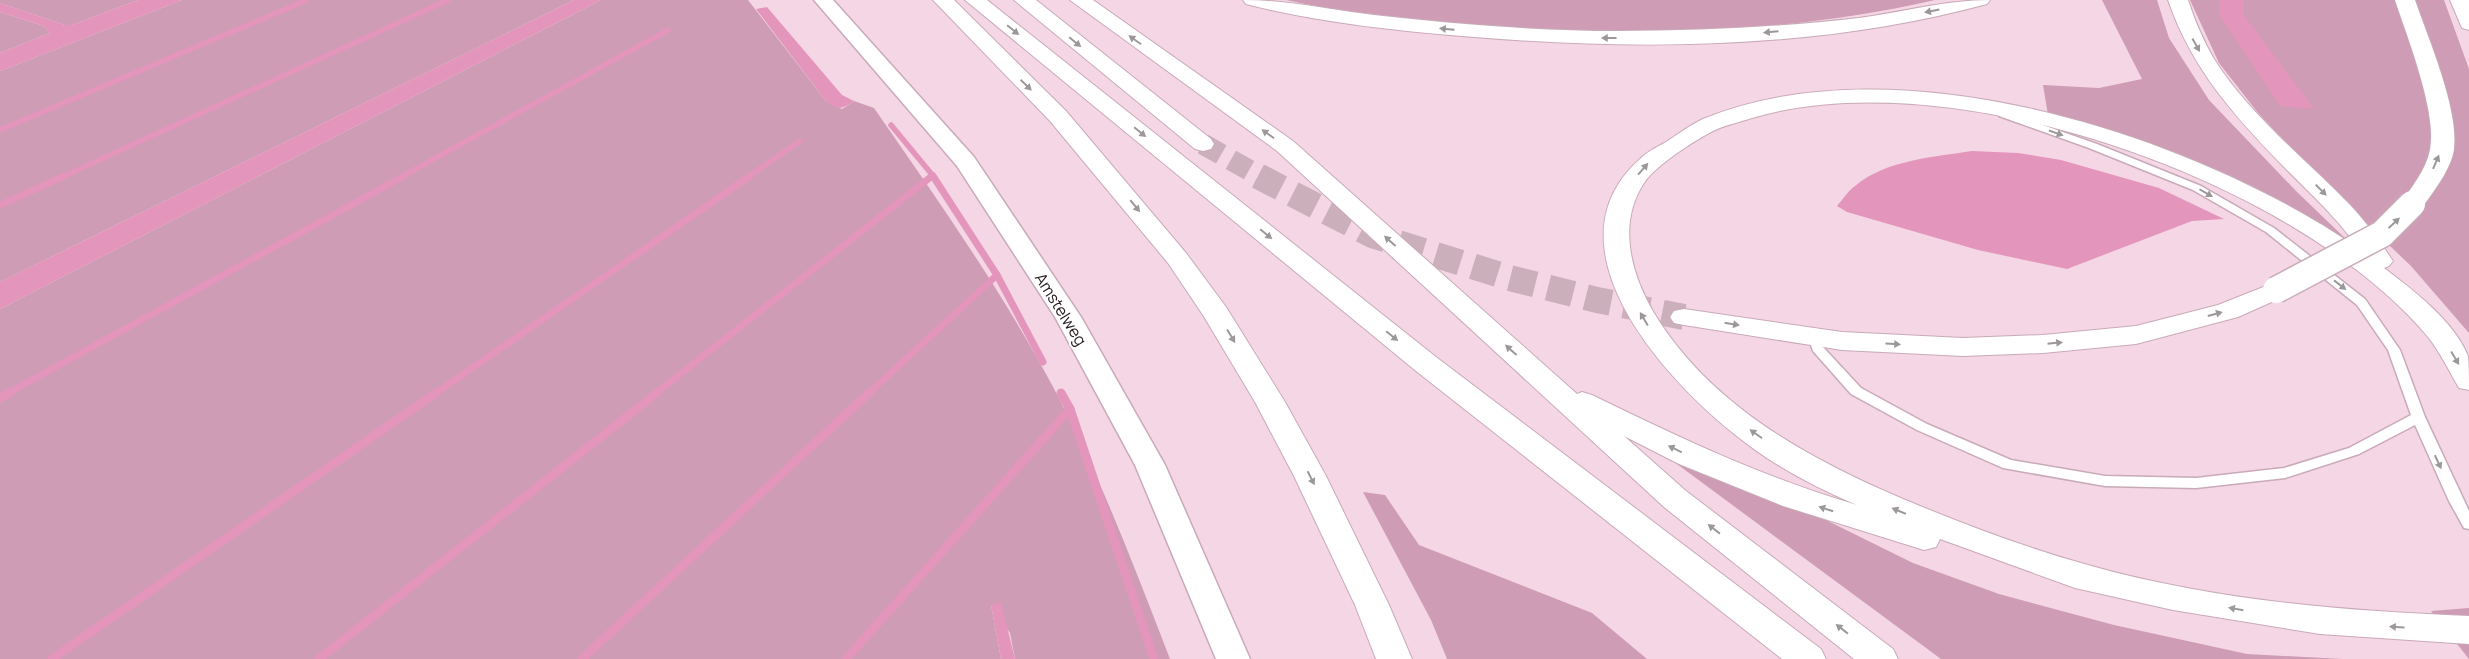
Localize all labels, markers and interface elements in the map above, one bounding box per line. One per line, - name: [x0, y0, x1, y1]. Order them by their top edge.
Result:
- one-way arrow: [1925, 7, 1940, 15]
- one-way arrow: [1006, 24, 1019, 35]
- one-way arrow: [1438, 25, 1454, 33]
- one-way arrow: [1763, 28, 1779, 36]
- one-way arrow: [1601, 34, 1617, 42]
- one-way arrow: [1129, 35, 1142, 45]
- one-way arrow: [1068, 36, 1081, 47]
- one-way arrow: [2192, 38, 2200, 52]
- one-way arrow: [1020, 79, 1032, 91]
- one-way arrow: [1133, 126, 1146, 137]
- one-way arrow: [1261, 129, 1275, 139]
- one-way arrow: [2048, 129, 2063, 137]
- one-way arrow: [2433, 155, 2441, 169]
- one-way arrow: [1638, 163, 1649, 176]
- one-way arrow: [2315, 184, 2327, 196]
- one-way arrow: [2200, 189, 2213, 198]
- one-way arrow: [1129, 199, 1140, 212]
- one-way arrow: [2388, 217, 2400, 229]
- one-way arrow: [1259, 228, 1272, 239]
- one-way arrow: [1385, 235, 1397, 247]
- street label: Amstelweg: [1030, 268, 1092, 350]
- one-way arrow: [2333, 280, 2347, 290]
- one-way arrow: [2207, 310, 2222, 318]
- one-way arrow: [1639, 312, 1648, 325]
- one-way arrow: [1724, 321, 1740, 329]
- one-way arrow: [1226, 330, 1235, 343]
- one-way arrow: [1386, 331, 1399, 342]
- one-way arrow: [2048, 339, 2064, 347]
- one-way arrow: [1885, 340, 1901, 348]
- one-way arrow: [1505, 344, 1517, 356]
- one-way arrow: [2451, 351, 2460, 364]
- one-way arrow: [1749, 429, 1763, 439]
- one-way arrow: [1668, 445, 1682, 453]
- one-way arrow: [2434, 455, 2442, 469]
- one-way arrow: [1307, 470, 1315, 485]
- one-way arrow: [1819, 505, 1834, 512]
- one-way arrow: [1892, 506, 1906, 514]
- one-way arrow: [1707, 524, 1721, 534]
- one-way arrow: [2227, 604, 2243, 612]
- one-way arrow: [2389, 623, 2405, 631]
- one-way arrow: [1835, 624, 1849, 634]

